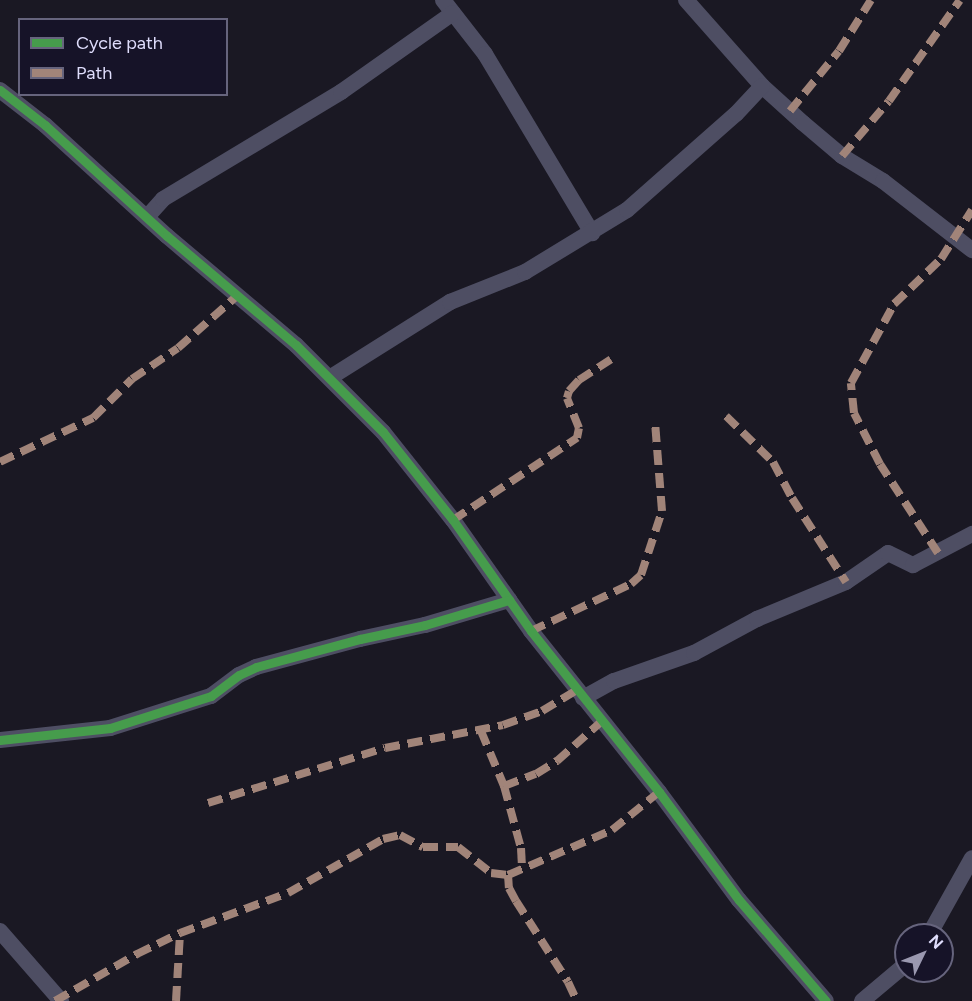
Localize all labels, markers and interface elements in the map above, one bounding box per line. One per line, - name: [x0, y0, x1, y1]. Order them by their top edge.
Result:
- legend: [18, 18, 228, 96]
- text: Cycle path: [76, 32, 163, 54]
- text: Path: [76, 62, 112, 84]
- north arrow: [894, 923, 954, 983]
- text: N: [925, 931, 947, 953]

